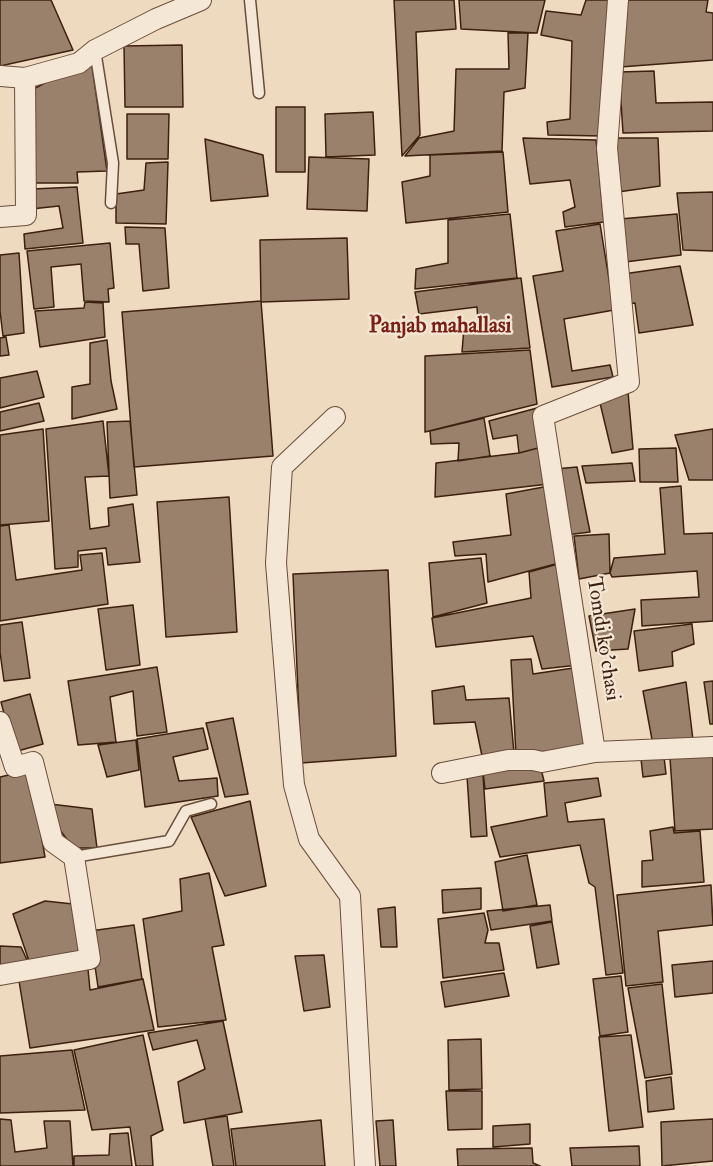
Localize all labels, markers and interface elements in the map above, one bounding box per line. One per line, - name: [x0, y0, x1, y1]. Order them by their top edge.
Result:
- district label: Panjab mahallasi: [369, 314, 511, 340]
- street label: Tomdi ko'chasi: [580, 575, 624, 703]

